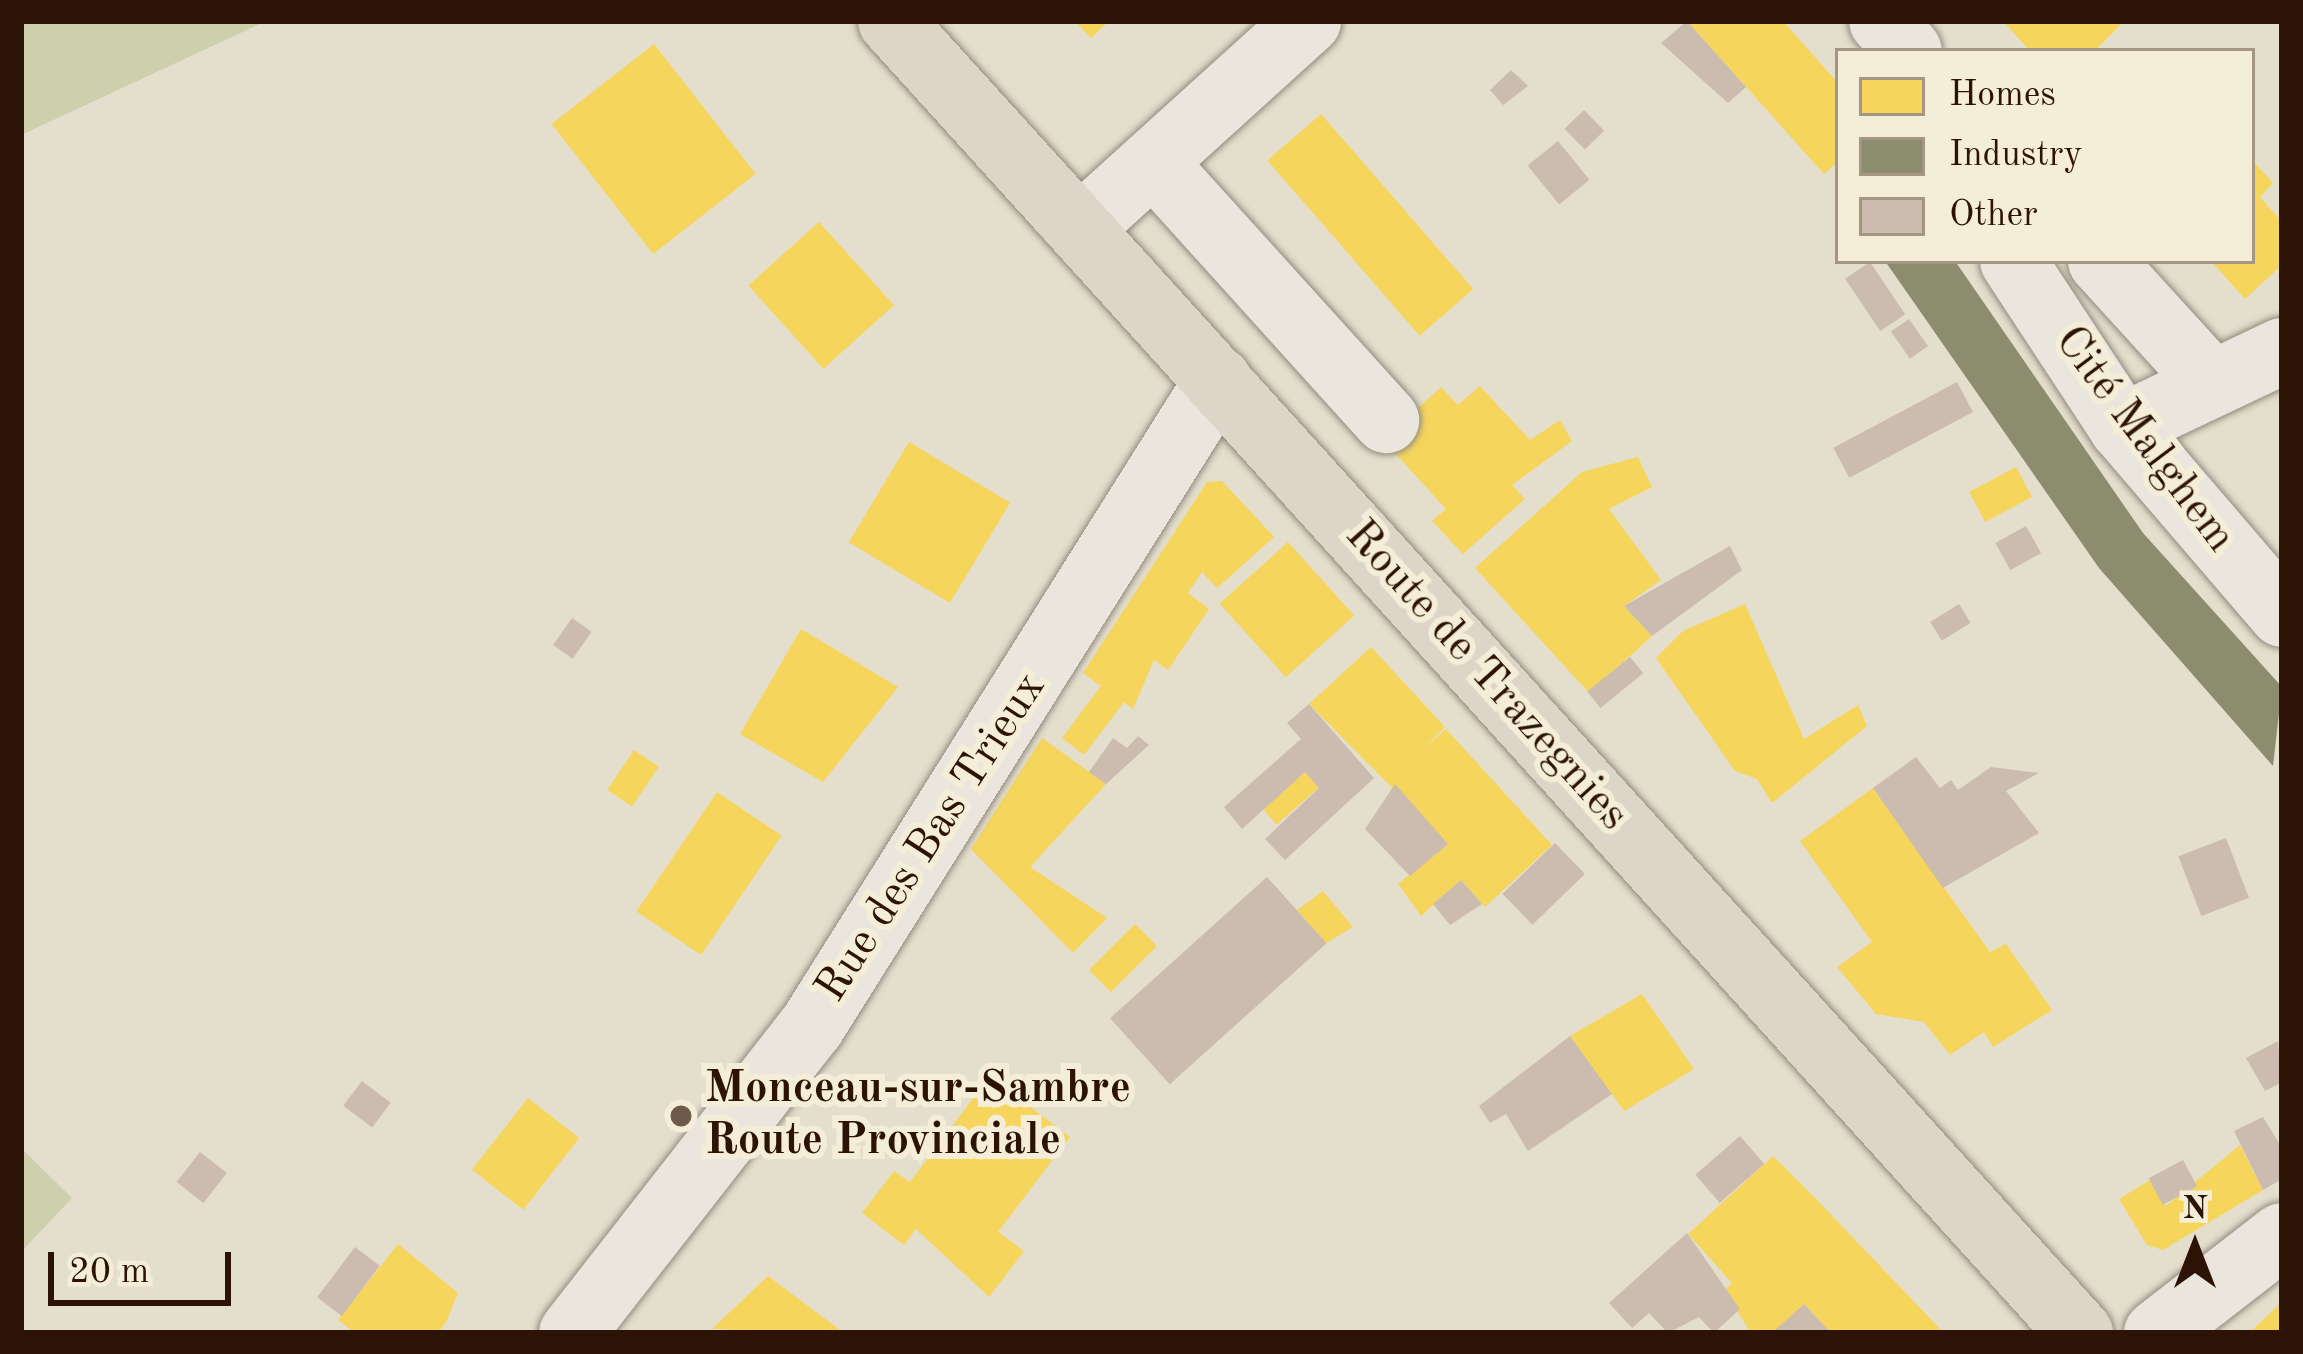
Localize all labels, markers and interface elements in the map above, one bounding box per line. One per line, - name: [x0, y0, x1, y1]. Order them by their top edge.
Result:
- legend: [1835, 48, 2255, 264]
- text: Homes: [1949, 78, 2056, 114]
- text: Industry: [1949, 138, 2083, 174]
- text: Other: [1949, 198, 2038, 234]
- street label: Cité Malghem: [2042, 316, 2246, 564]
- street label: Route de Trazegnies: [1333, 510, 1639, 842]
- street label: Rue des Bas Trieux: [805, 663, 1059, 1013]
- place label: Monceau-sur-Sambre Route Provinciale: [705, 1063, 1131, 1169]
- marker: Monceau-sur-Sambre Route Provinciale: [668, 1103, 694, 1129]
- north arrow: [2135, 1186, 2255, 1306]
- text: N: [2182, 1193, 2208, 1226]
- scale bar: [54, 1228, 237, 1302]
- text: 20 m: [69, 1255, 149, 1291]

